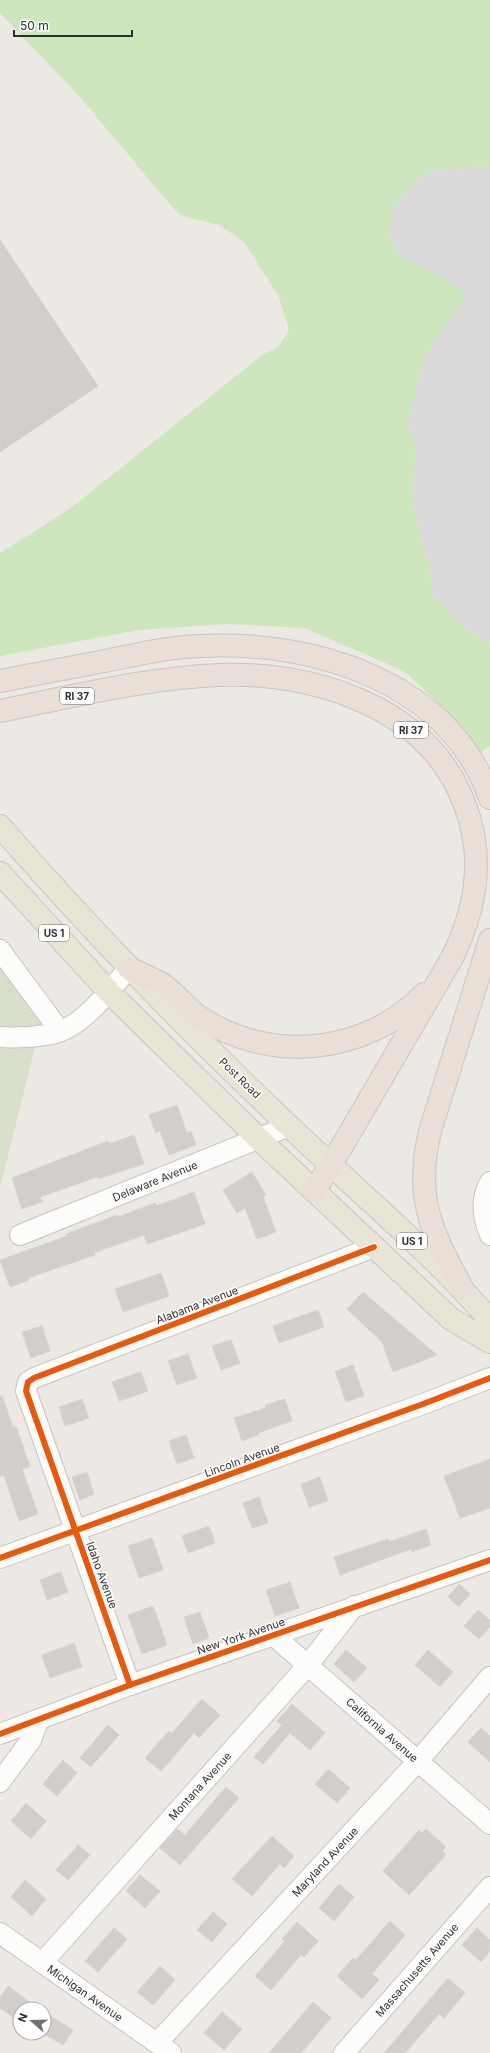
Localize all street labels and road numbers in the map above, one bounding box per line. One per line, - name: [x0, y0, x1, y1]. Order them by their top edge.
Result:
- road number: RI 37: [60, 688, 94, 704]
- road number: RI 37: [394, 722, 428, 738]
- road number: US 1: [39, 925, 69, 941]
- street label: Post Road: [216, 1055, 264, 1101]
- street label: Delaware Avenue: [110, 1158, 200, 1204]
- road number: US 1: [397, 1233, 427, 1249]
- street label: Alabama Avenue: [154, 1283, 240, 1327]
- street label: Lincoln Avenue: [202, 1440, 282, 1480]
- street label: Idaho Avenue: [83, 1539, 121, 1611]
- street label: New York Avenue: [195, 1614, 287, 1658]
- street label: California Avenue: [343, 1695, 421, 1765]
- street label: Montana Avenue: [166, 1749, 234, 1823]
- street label: Maryland Avenue: [289, 1824, 361, 1900]
- street label: Massachusetts Avenue: [372, 1920, 462, 2020]
- street label: Michigan Avenue: [44, 1962, 126, 2024]

